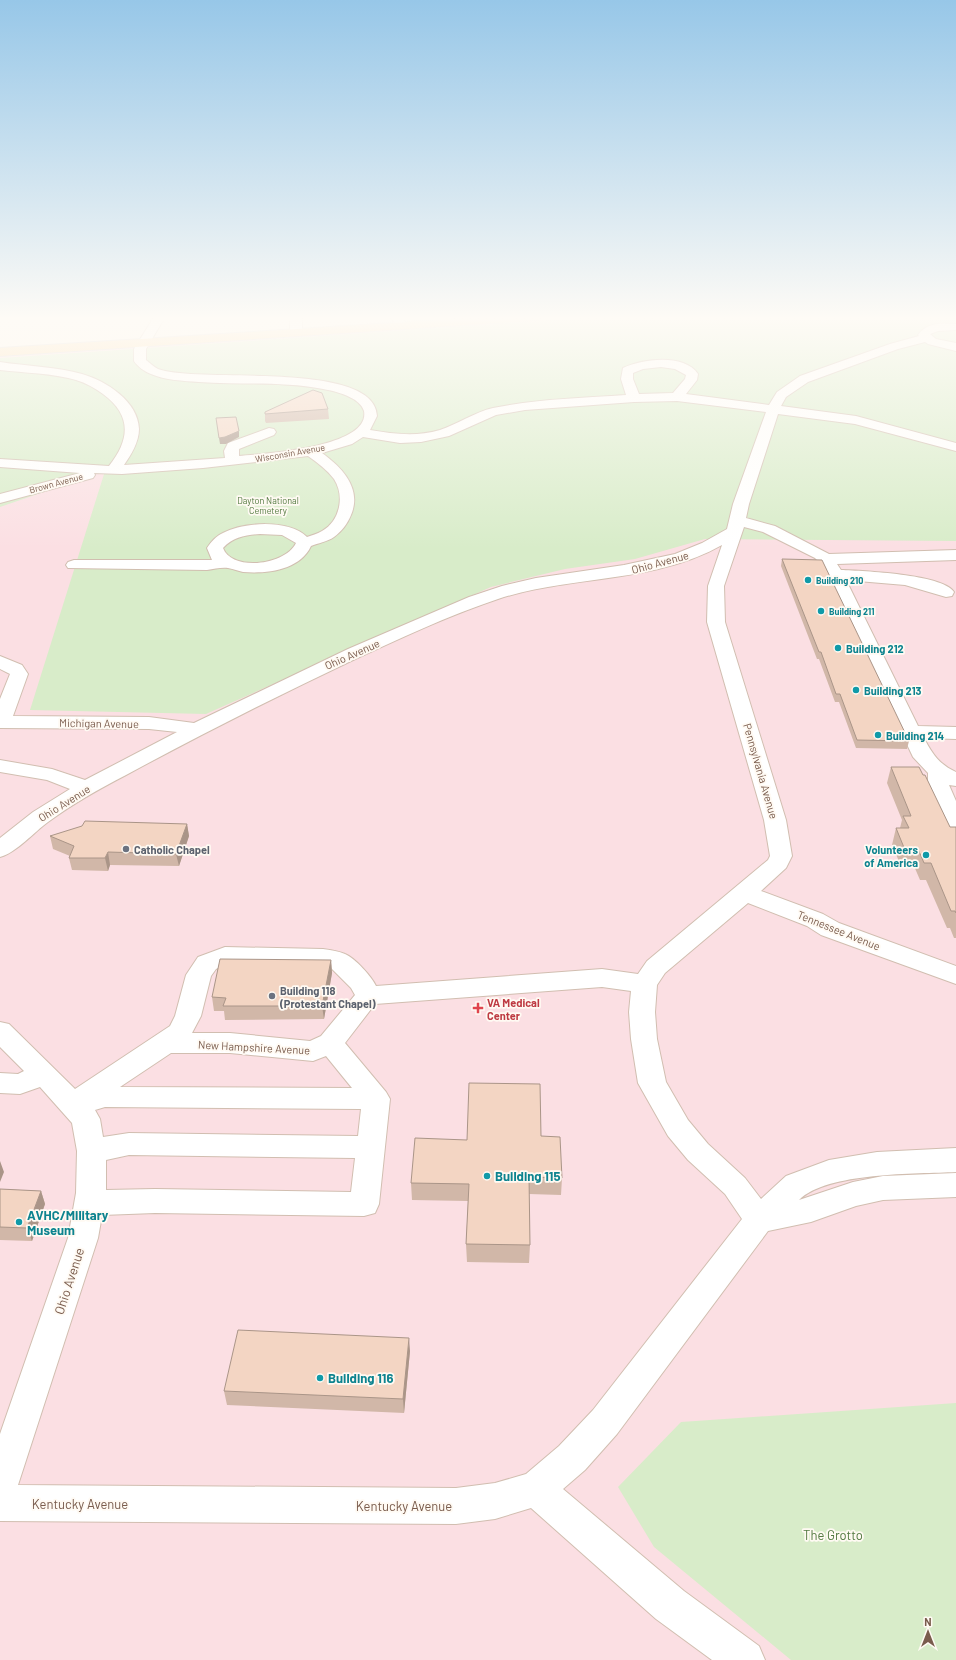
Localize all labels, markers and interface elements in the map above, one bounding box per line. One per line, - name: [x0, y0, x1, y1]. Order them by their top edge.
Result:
- street label: Wisconsin Avenue: [254, 441, 326, 465]
- street label: Brown Avenue: [28, 470, 84, 495]
- park label: Dayton National Cemetery: [237, 495, 299, 516]
- street label: Ohio Avenue: [630, 548, 690, 576]
- marker: Building 210: [803, 575, 813, 585]
- place label: Building 210: [816, 575, 863, 586]
- marker: Building 211: [816, 606, 826, 616]
- place label: Building 211: [829, 606, 874, 617]
- street label: Ohio Avenue: [323, 636, 382, 672]
- place label: Building 212: [846, 642, 904, 655]
- marker: Building 212: [833, 643, 843, 653]
- place label: Building 213: [864, 684, 922, 697]
- marker: Building 213: [851, 685, 861, 695]
- street label: Michigan Avenue: [59, 716, 139, 730]
- street label: Pennsylvania Avenue: [741, 722, 781, 820]
- place label: Building 214: [886, 729, 945, 742]
- marker: Building 214: [873, 730, 883, 740]
- street label: Ohio Avenue: [36, 782, 92, 824]
- place label: Catholic Chapel: [134, 843, 210, 856]
- place label: Volunteers of America: [864, 843, 918, 869]
- marker: Catholic Chapel: [121, 844, 131, 854]
- marker: Volunteers of America: [921, 850, 931, 860]
- street label: Tennessee Avenue: [796, 907, 882, 953]
- place label: Building 118 (Protestant Chapel): [279, 984, 376, 1010]
- marker: Building 118 (Protestant Chapel): [267, 991, 277, 1001]
- place label: VA Medical Center: [487, 996, 540, 1022]
- marker: VA Medical Center: [472, 1002, 484, 1014]
- street label: New Hampshire Avenue: [198, 1038, 311, 1056]
- place label: Building 115: [495, 1168, 560, 1184]
- marker: Building 115: [482, 1171, 492, 1181]
- place label: AVHC/Military Museum: [27, 1207, 109, 1238]
- marker: AVHC/Military Museum: [14, 1217, 24, 1227]
- street label: Ohio Avenue: [51, 1245, 87, 1316]
- place label: Building 116: [328, 1370, 393, 1386]
- marker: Building 116: [315, 1373, 325, 1383]
- street label: Kentucky Avenue: [32, 1496, 128, 1512]
- street label: Kentucky Avenue: [356, 1498, 452, 1514]
- park label: The Grotto: [803, 1527, 863, 1543]
- north arrow: [908, 1612, 948, 1652]
- text: N: [924, 1615, 932, 1628]

